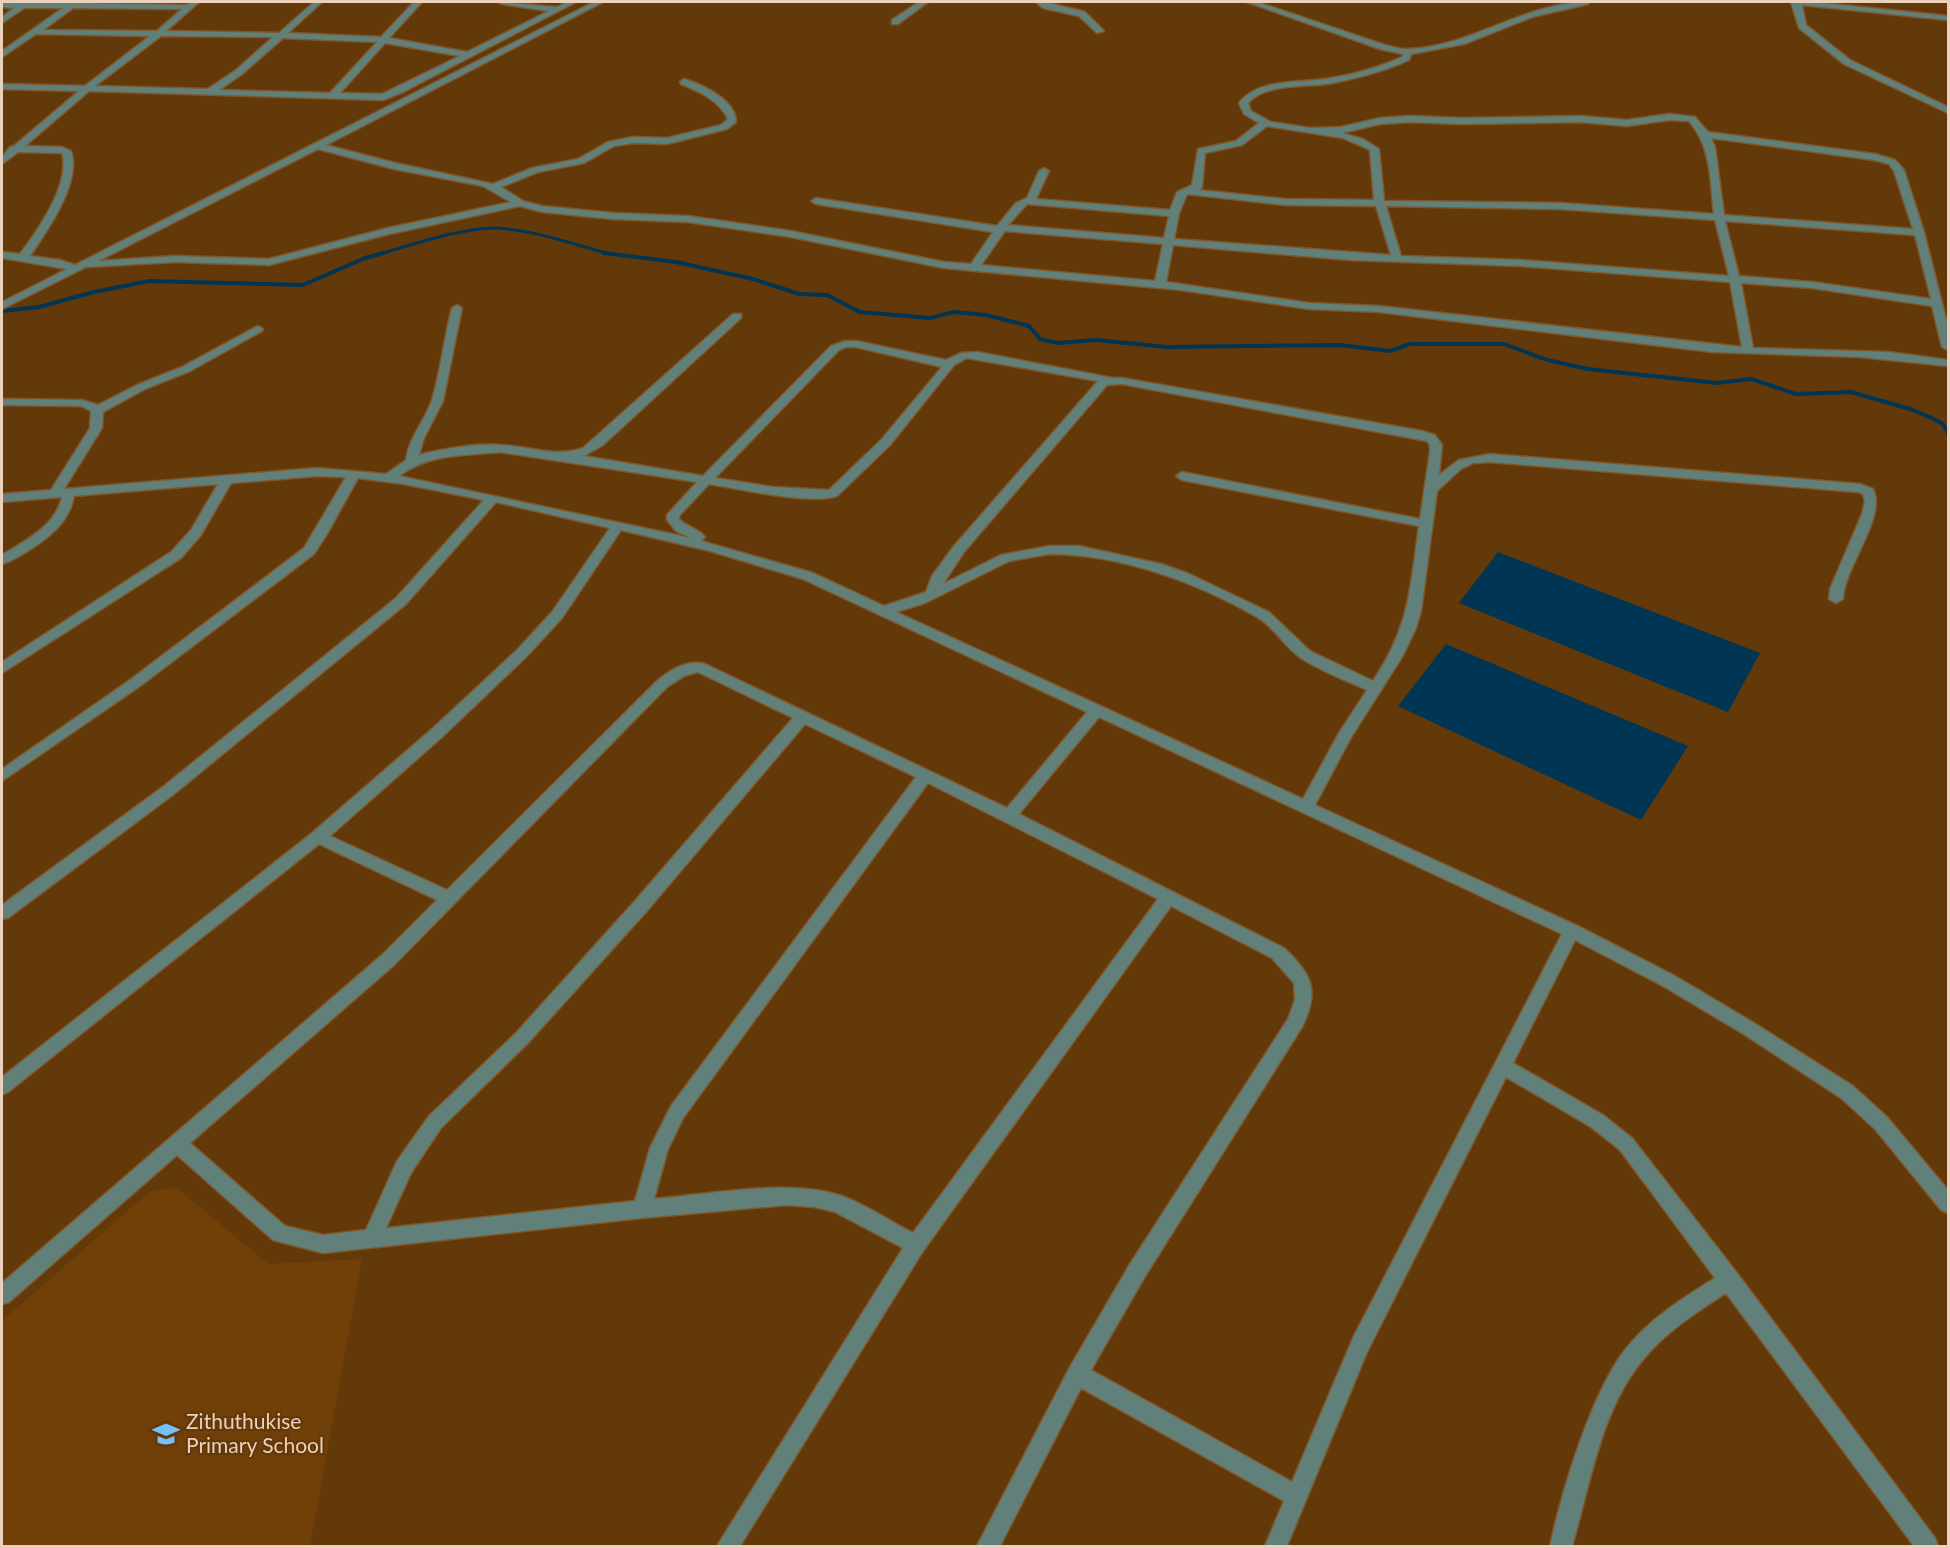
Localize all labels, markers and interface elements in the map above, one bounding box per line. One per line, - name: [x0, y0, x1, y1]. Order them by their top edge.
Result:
- place label: Zithuthukise Primary School: [186, 1408, 324, 1457]
- school or university icon: Zithuthukise Primary School: [151, 1419, 181, 1449]

